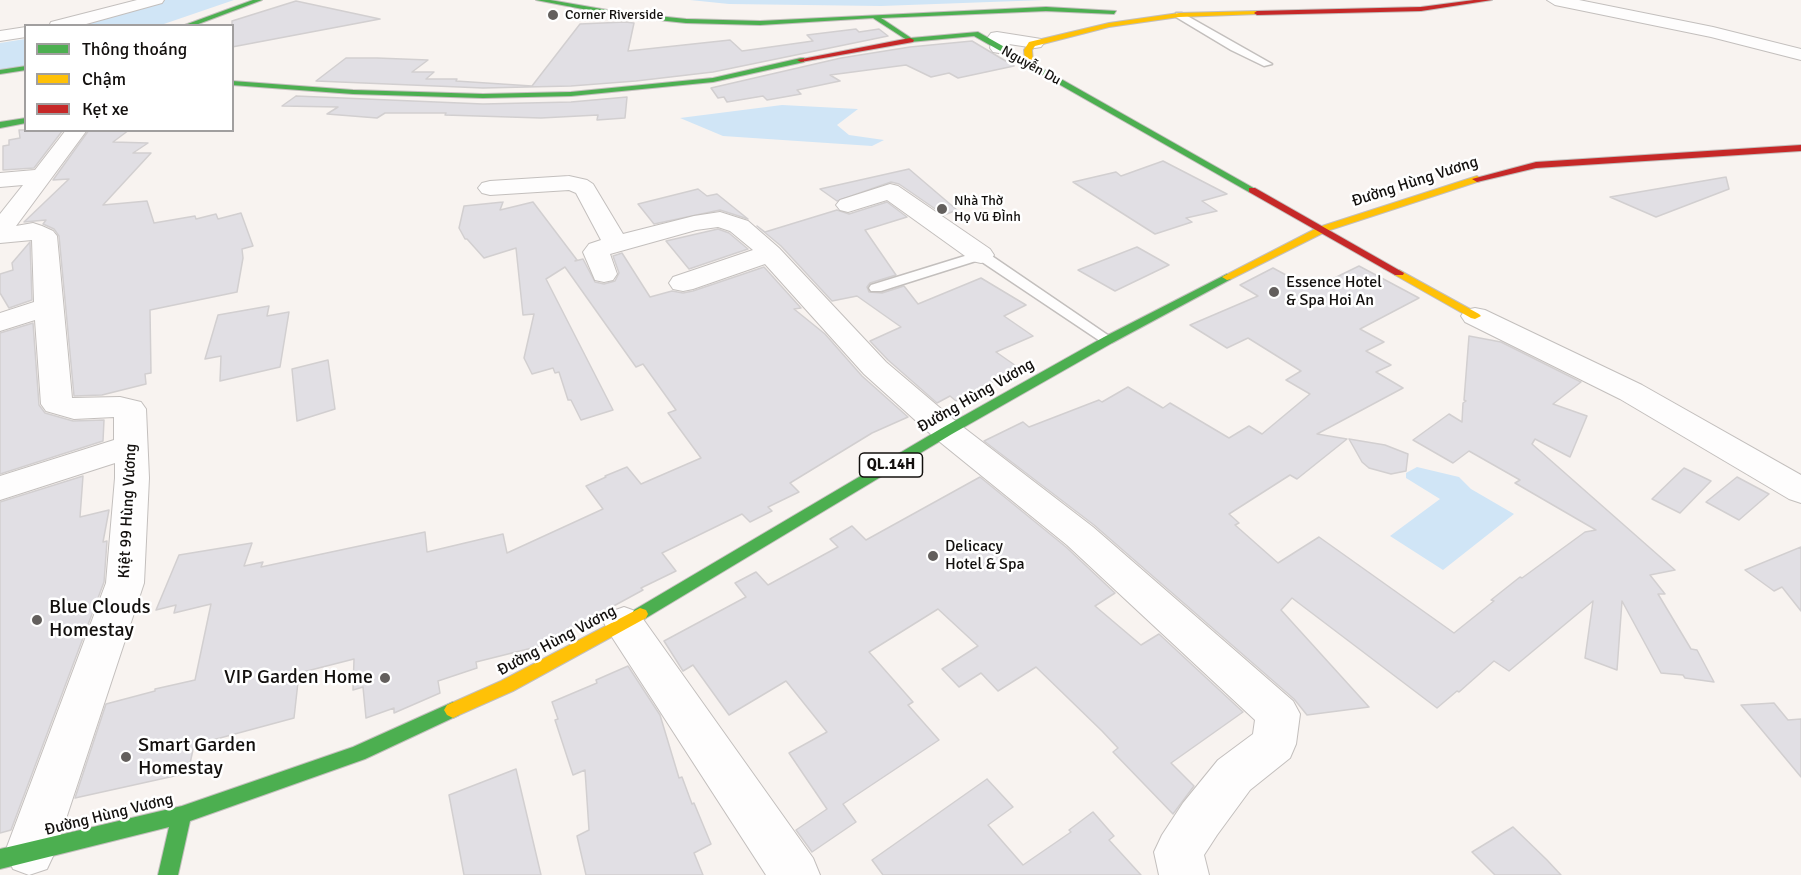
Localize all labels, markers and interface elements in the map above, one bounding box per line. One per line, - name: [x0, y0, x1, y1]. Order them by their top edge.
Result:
- place label: Corner Riverside: [565, 7, 663, 23]
- marker: Corner Riverside: [546, 8, 560, 22]
- legend: [24, 24, 234, 132]
- text: Thông thoáng: [82, 38, 187, 60]
- street label: Nguyễn Du: [998, 43, 1064, 89]
- text: Chậm: [82, 68, 126, 90]
- text: Kẹt xe: [82, 98, 129, 120]
- street label: Đường Hùng Vương: [1349, 153, 1481, 211]
- place label: Nhà Thờ Họ Vũ ĐÌnh: [954, 193, 1021, 226]
- marker: Nhà Thờ Họ Vũ ĐÌnh: [935, 202, 949, 216]
- place label: Essence Hotel & Spa Hoi An: [1286, 273, 1382, 311]
- marker: Essence Hotel & Spa Hoi An: [1267, 285, 1281, 299]
- street label: Đường Hùng Vương: [914, 355, 1038, 437]
- street label: Kiệt 99 Hùng Vương: [115, 443, 141, 579]
- road number: QL.14H: [860, 453, 922, 477]
- place label: Delicacy Hotel & Spa: [945, 537, 1025, 575]
- marker: Delicacy Hotel & Spa: [926, 549, 940, 563]
- place label: Blue Clouds Homestay: [49, 596, 150, 643]
- street label: Đường Hùng Vương: [494, 602, 620, 680]
- marker: Blue Clouds Homestay: [30, 613, 44, 627]
- place label: VIP Garden Home: [224, 666, 373, 690]
- marker: VIP Garden Home: [378, 671, 392, 685]
- place label: Smart Garden Homestay: [138, 734, 256, 781]
- marker: Smart Garden Homestay: [119, 750, 133, 764]
- street label: Đường Hùng Vương: [43, 790, 175, 840]

